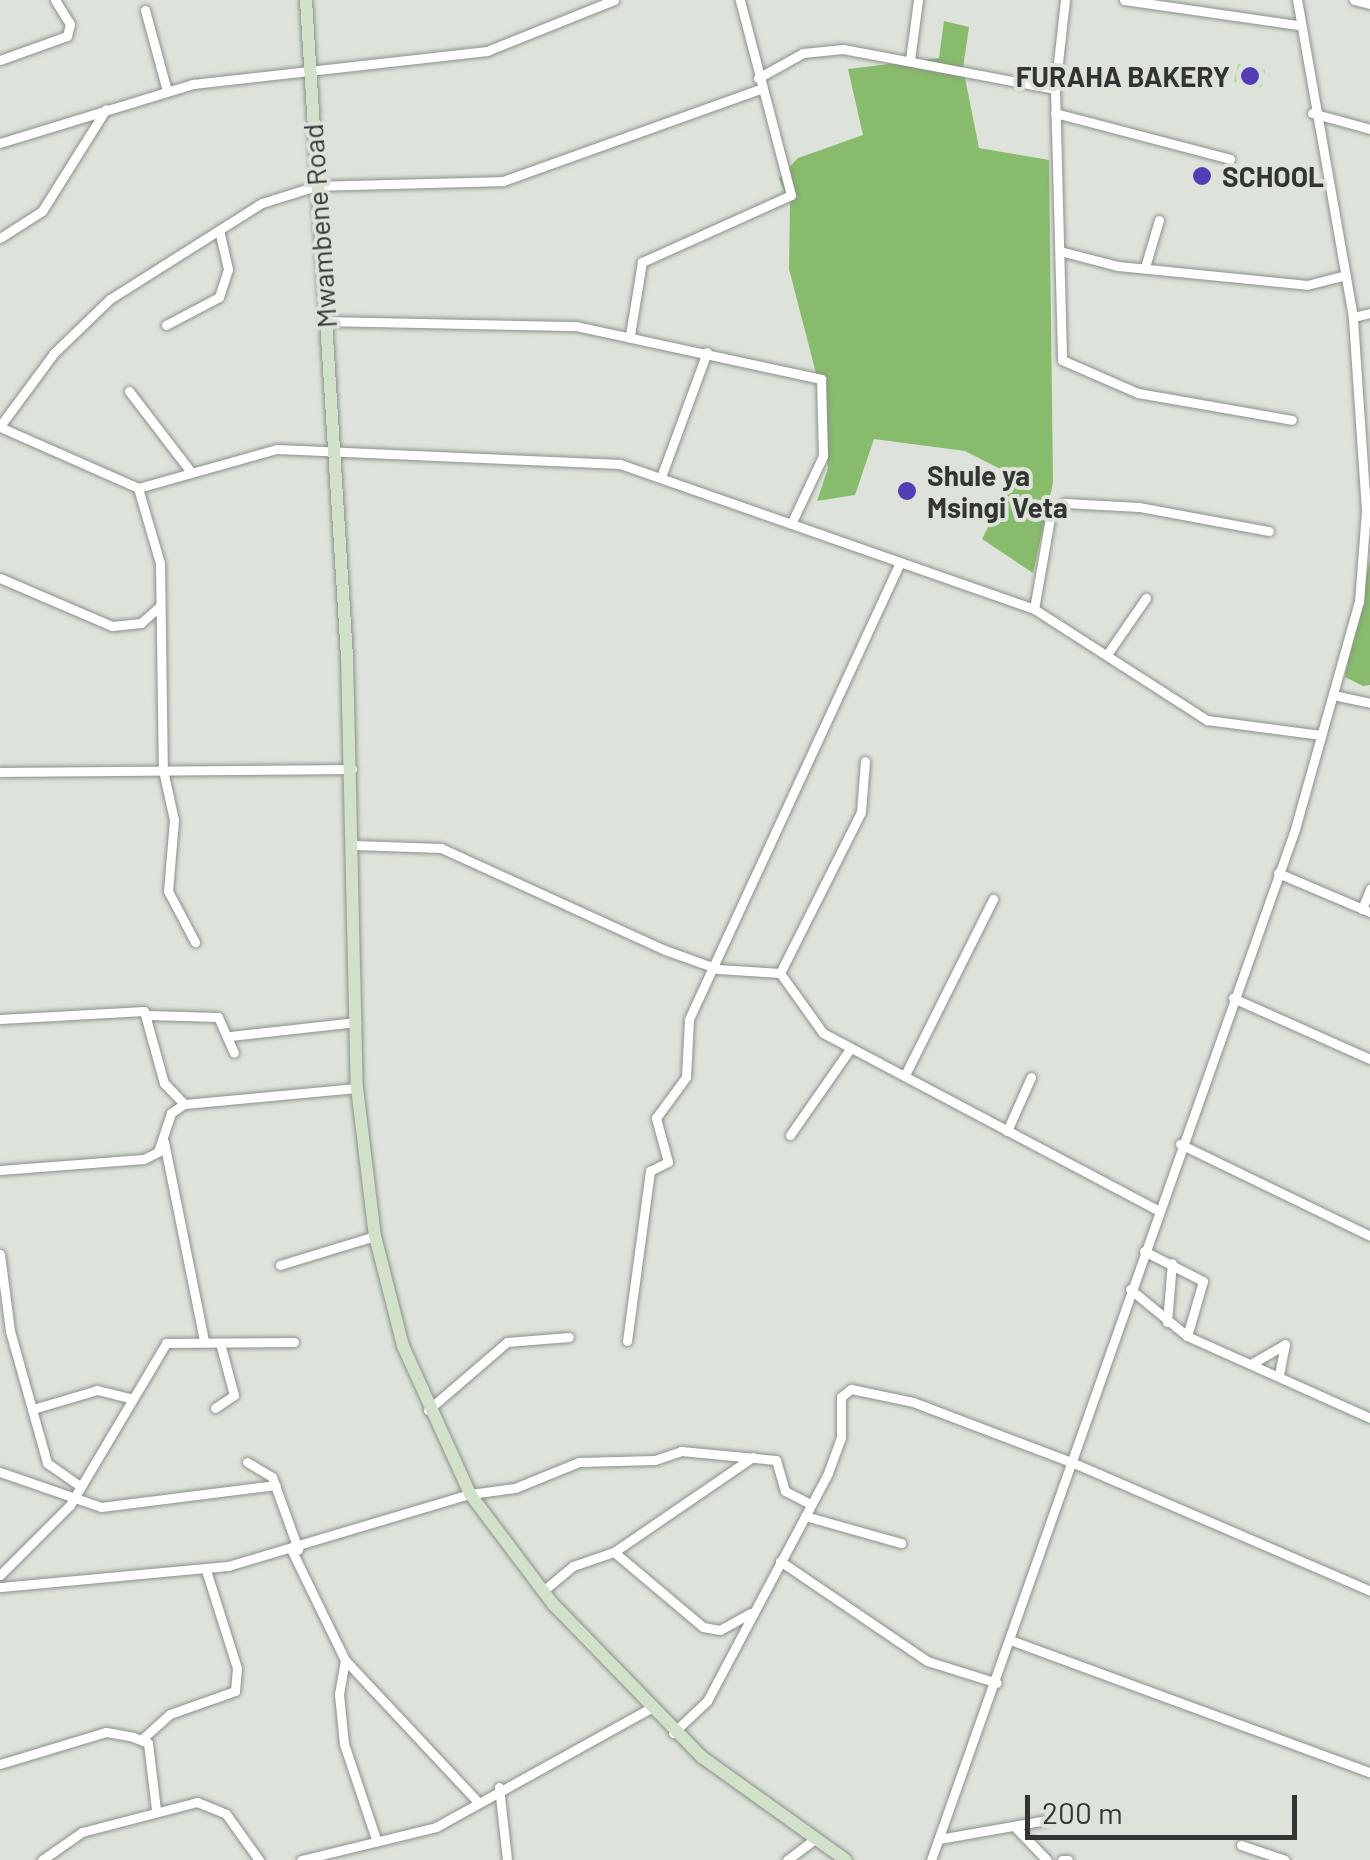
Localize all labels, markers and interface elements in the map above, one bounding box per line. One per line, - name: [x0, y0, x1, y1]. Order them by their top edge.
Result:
- place label: FURAHA BAKERY: [1016, 59, 1230, 93]
- marker: FURAHA BAKERY: [1239, 65, 1261, 87]
- street label: Mwambene Road: [295, 123, 343, 329]
- place label: SCHOOL: [1222, 159, 1324, 193]
- marker: SCHOOL: [1191, 165, 1213, 187]
- place label: Shule ya Msingi Veta: [927, 458, 1068, 524]
- marker: Shule ya Msingi Veta: [896, 480, 918, 502]
- scale bar: [1030, 1775, 1302, 1837]
- text: 200 m: [1042, 1794, 1123, 1830]

